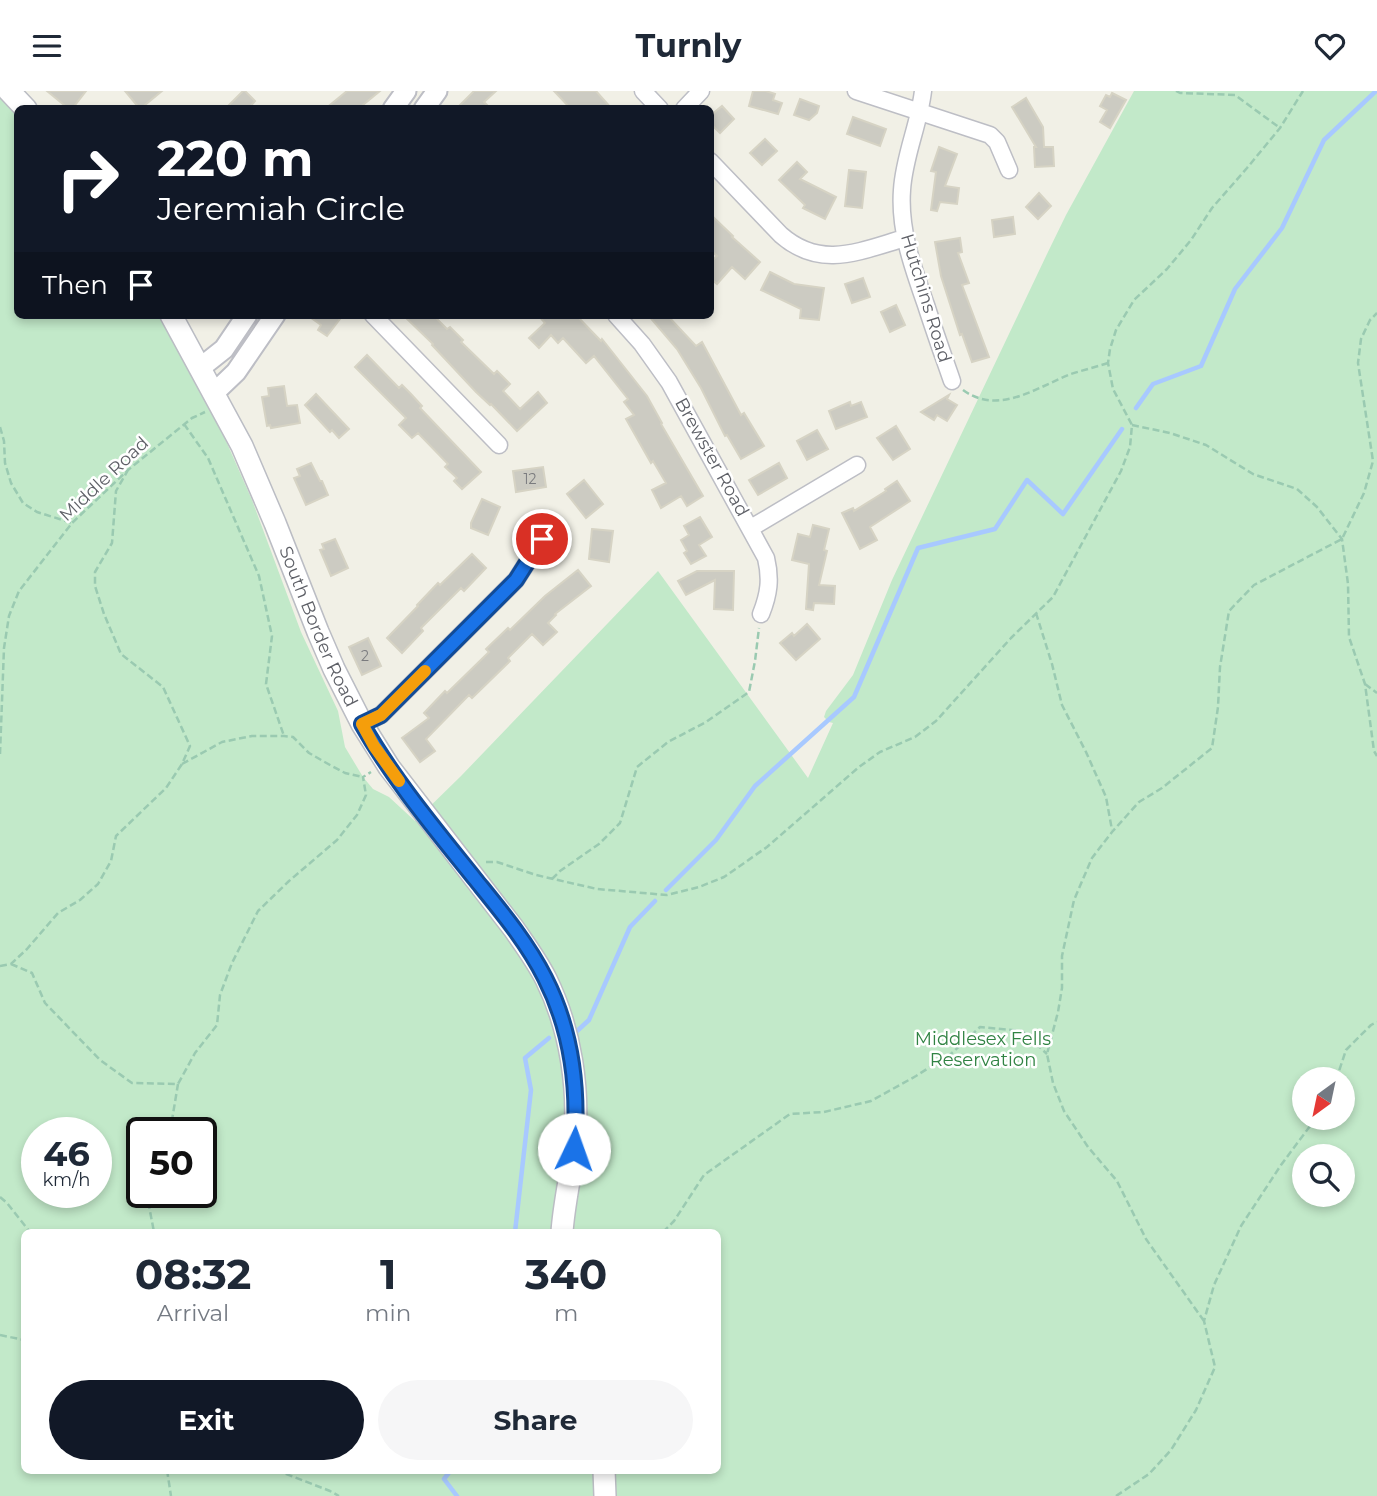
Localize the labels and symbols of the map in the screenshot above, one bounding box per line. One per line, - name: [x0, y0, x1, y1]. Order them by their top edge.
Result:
- street label: Hutchins Road: [896, 231, 956, 365]
- street label: Brewster Road: [670, 394, 754, 520]
- street label: Middle Road: [55, 432, 153, 526]
- house number: 12: [523, 470, 537, 488]
- pin: [512, 509, 572, 569]
- street label: South Border Road: [274, 543, 362, 711]
- house number: 2: [361, 647, 369, 665]
- park label: Middlesex Fells Reservation: [915, 1028, 1051, 1071]
- north arrow: [1292, 1067, 1354, 1131]
- position arrow: [537, 1112, 611, 1186]
- speed limit sign: 50: [126, 1117, 217, 1208]

